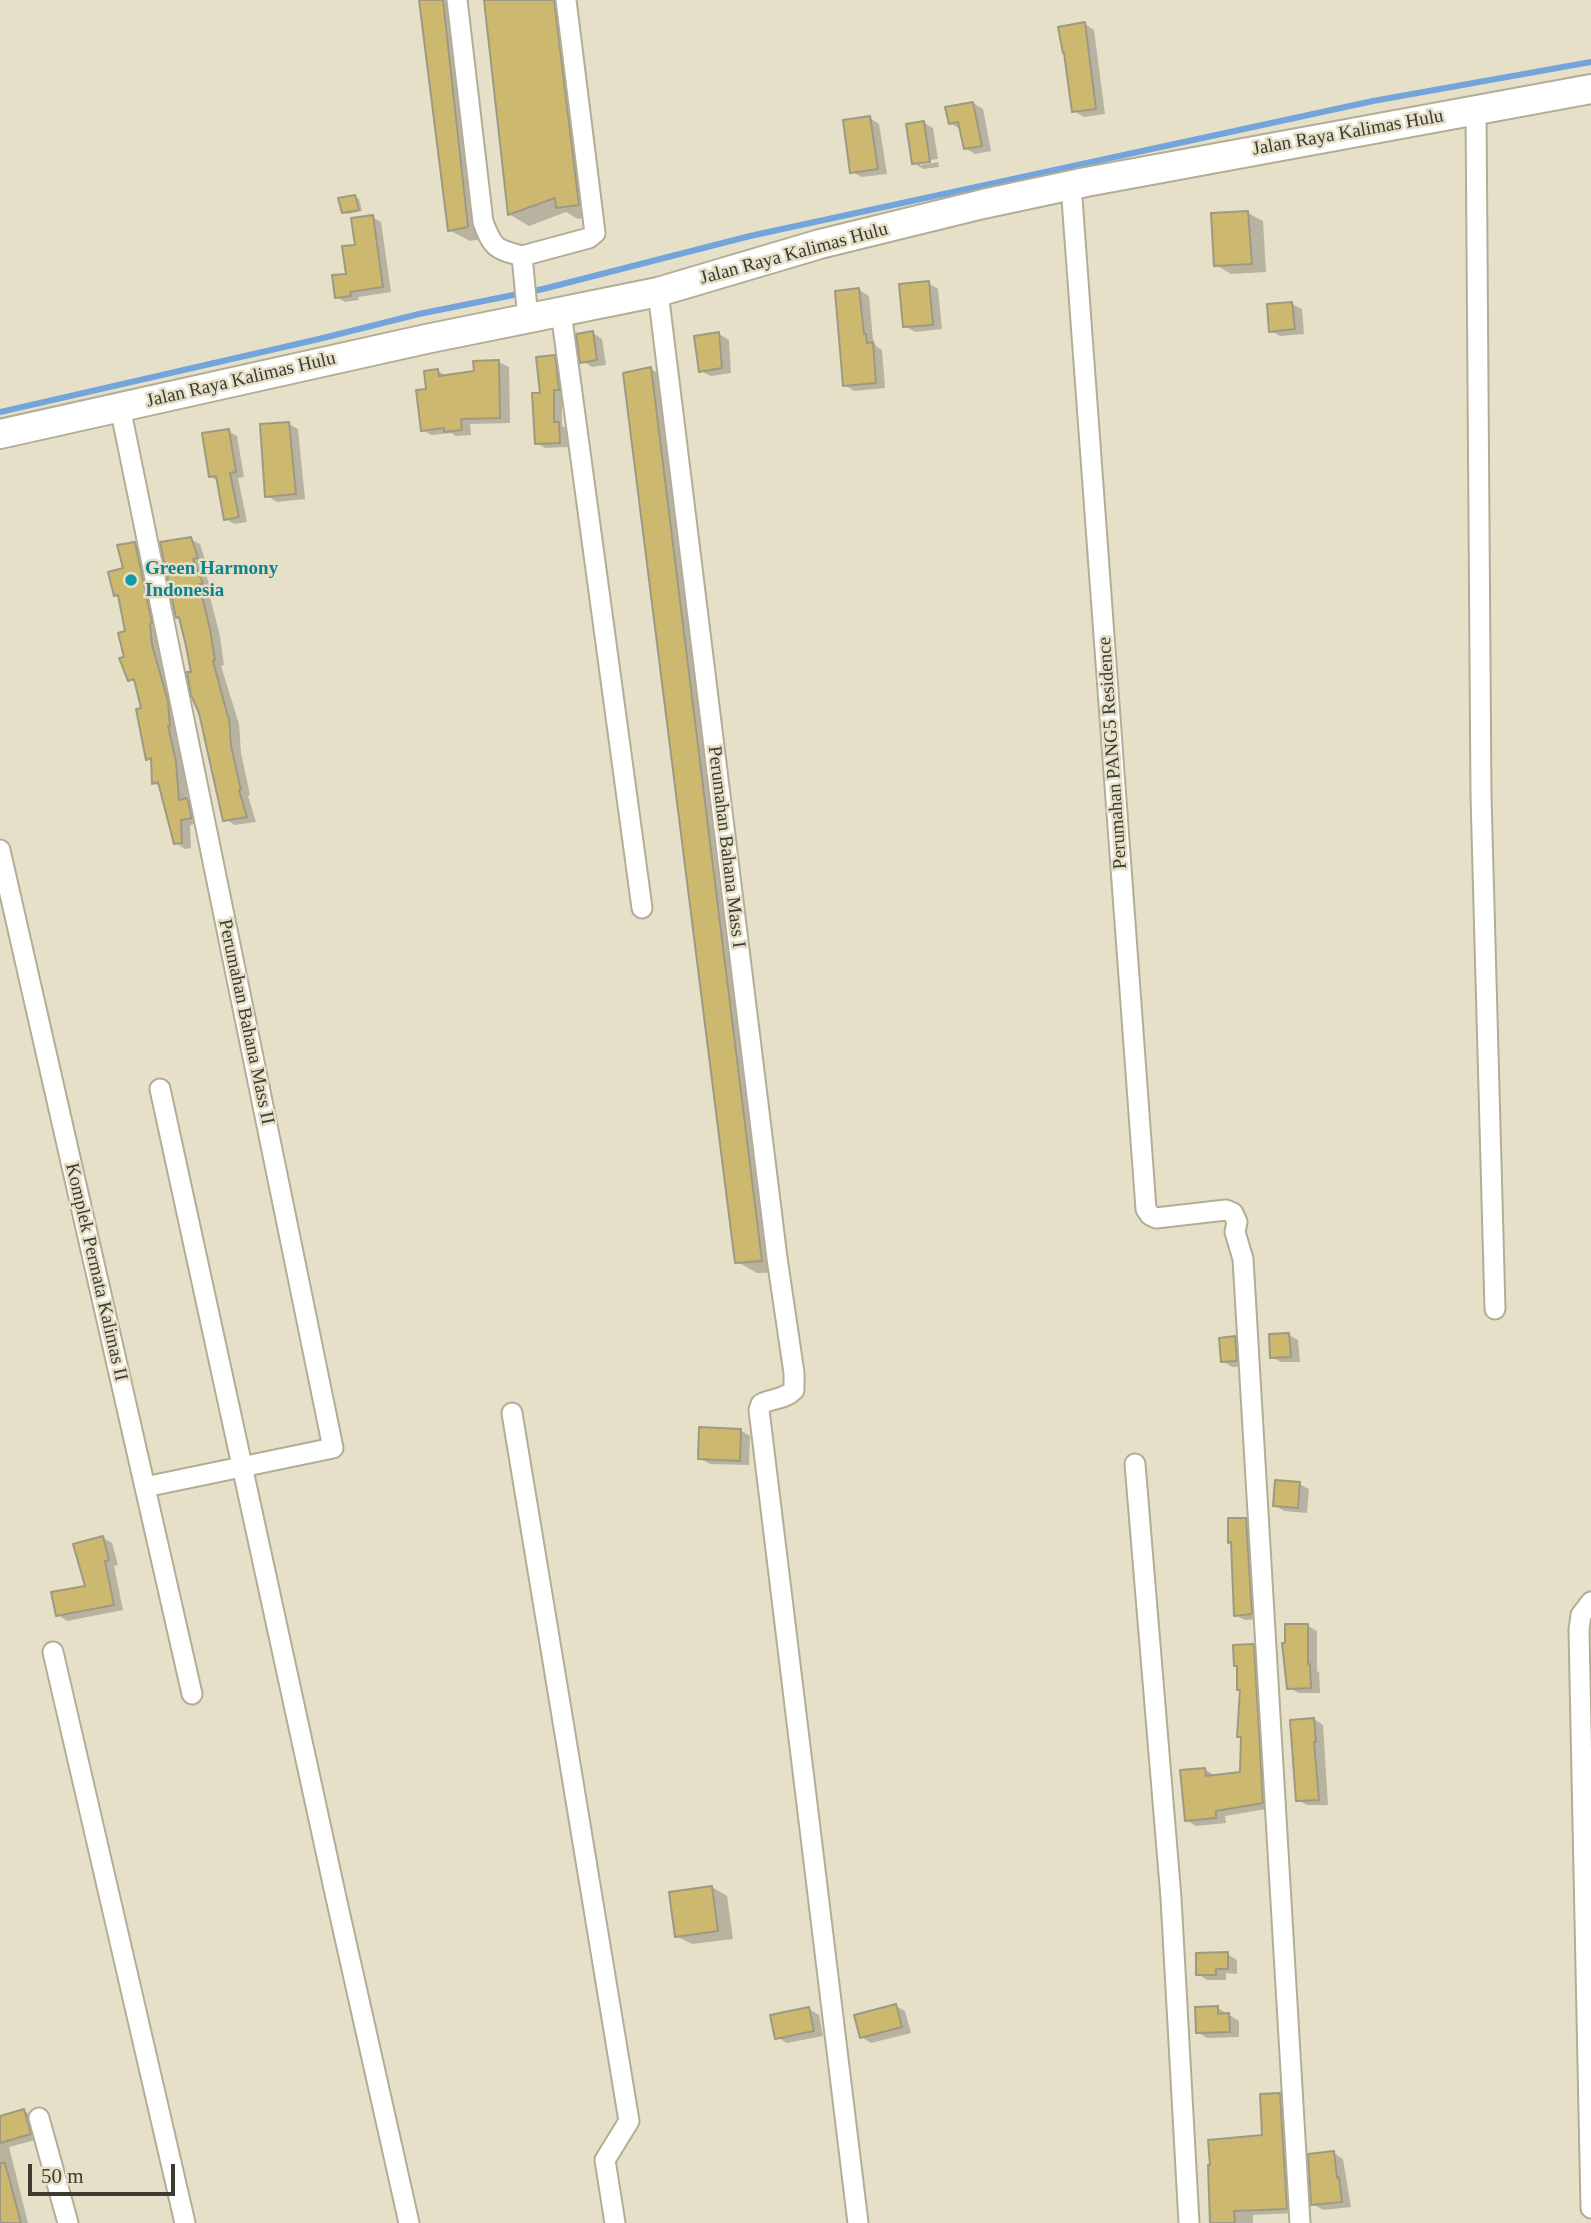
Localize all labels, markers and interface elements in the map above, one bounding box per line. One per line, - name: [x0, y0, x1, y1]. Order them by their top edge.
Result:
- street label: Jalan Raya Kalimas Hulu: [1251, 105, 1445, 161]
- street label: Jalan Raya Kalimas Hulu: [698, 218, 890, 290]
- street label: Jalan Raya Kalimas Hulu: [144, 347, 338, 413]
- place label: Green Harmony Indonesia: [145, 558, 278, 602]
- marker: Green Harmony Indonesia: [123, 572, 139, 588]
- street label: Perumahan PANG5 Residence: [1094, 636, 1132, 870]
- street label: Perumahan Bahana Mass I: [702, 745, 750, 949]
- street label: Perumahan Bahana Mass II: [213, 917, 279, 1127]
- street label: Komplek Permata Kalimas II: [60, 1161, 132, 1383]
- scale bar: [32, 2150, 178, 2194]
- text: 50 m: [41, 2164, 84, 2188]

